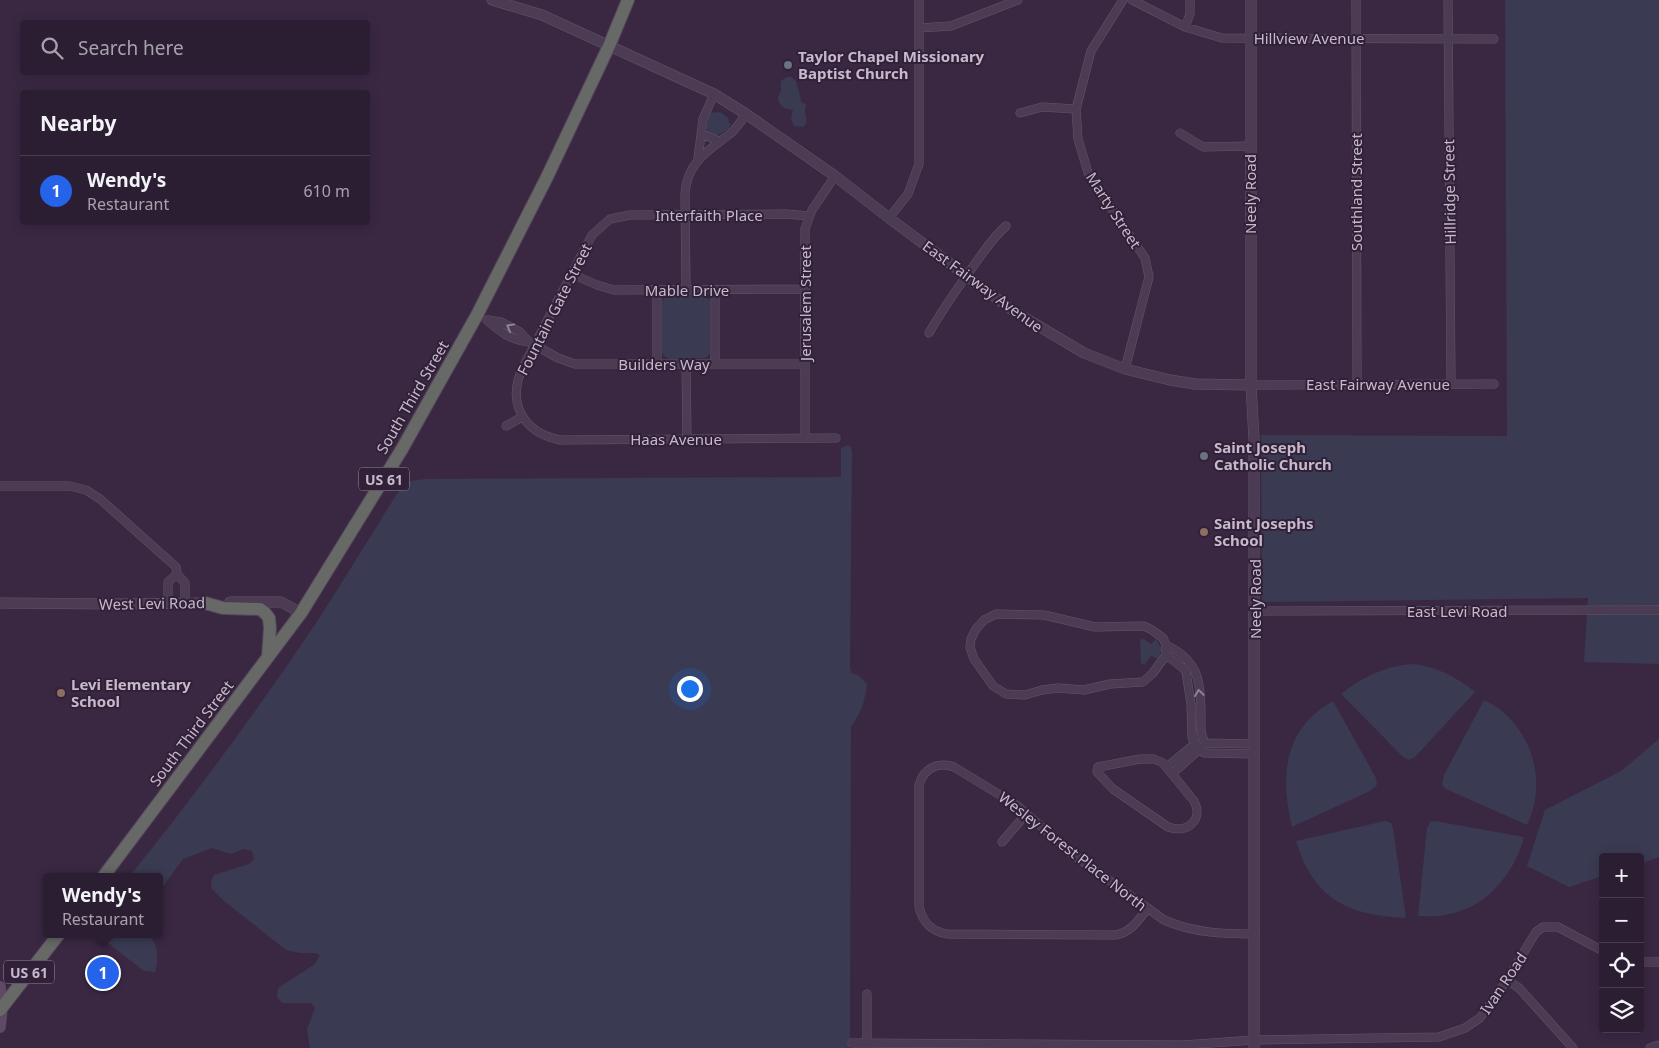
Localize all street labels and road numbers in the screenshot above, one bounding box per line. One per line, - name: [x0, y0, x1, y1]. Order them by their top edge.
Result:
- street label: Hillview Avenue: [1254, 28, 1364, 48]
- street label: Southland Street: [1346, 133, 1366, 251]
- street label: Hillridge Street: [1438, 139, 1460, 245]
- street label: Neely Road: [1240, 154, 1260, 234]
- street label: Marty Street: [1082, 168, 1146, 252]
- street label: Interfaith Place: [655, 205, 763, 225]
- street label: East Fairway Avenue: [919, 236, 1047, 336]
- street label: Fountain Gate Street: [512, 239, 596, 378]
- street label: Jerusalem Street: [795, 245, 815, 363]
- street label: Mable Drive: [645, 280, 729, 300]
- street label: South Third Street: [371, 336, 453, 457]
- street label: Builders Way: [618, 354, 710, 374]
- street label: East Fairway Avenue: [1306, 374, 1450, 394]
- street label: Haas Avenue: [630, 429, 722, 449]
- road number: US 61: [359, 468, 409, 490]
- street label: Neely Road: [1245, 559, 1265, 639]
- street label: West Levi Road: [99, 592, 205, 614]
- street label: East Levi Road: [1407, 601, 1507, 621]
- street label: South Third Street: [145, 676, 238, 790]
- street label: Wesley Forest Place North: [995, 787, 1151, 915]
- street label: Ivan Road: [1475, 948, 1531, 1018]
- road number: US 61: [4, 960, 54, 984]

